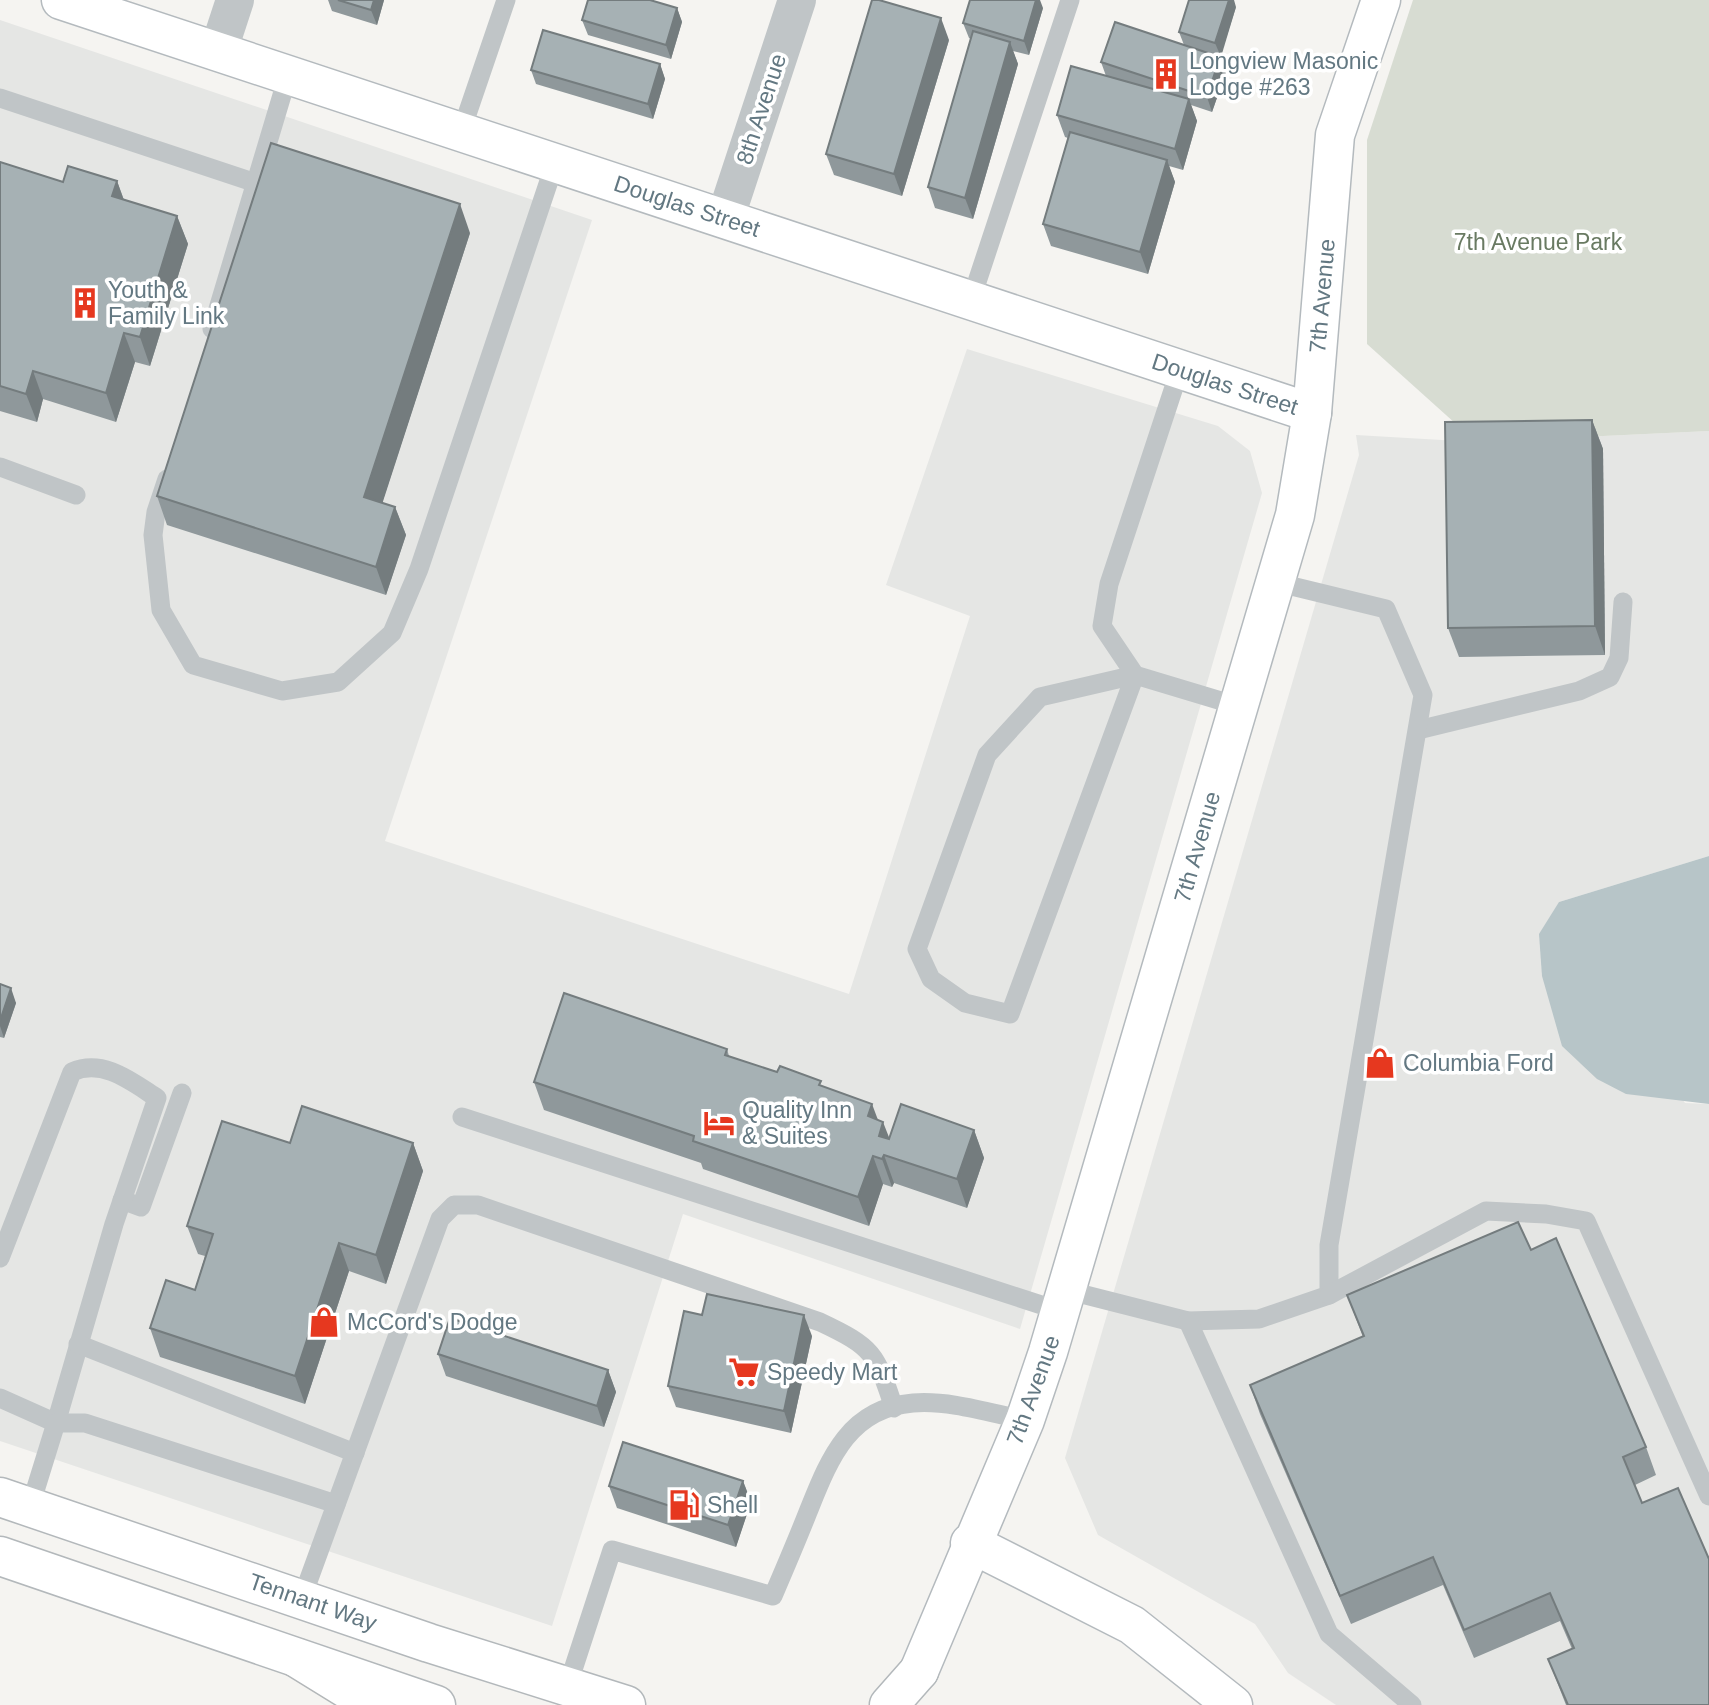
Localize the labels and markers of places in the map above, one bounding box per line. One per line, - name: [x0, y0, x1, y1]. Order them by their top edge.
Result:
- place label: Longview Masonic Lodge #263: [1189, 48, 1378, 100]
- building icon: Longview Masonic Lodge #263: [1149, 57, 1183, 91]
- place label: Youth & Family Link: [108, 277, 225, 329]
- building icon: Youth & Family Link: [68, 286, 102, 320]
- shop icon: Columbia Ford: [1363, 1046, 1397, 1080]
- place label: Columbia Ford: [1403, 1050, 1554, 1076]
- place label: Quality Inn & Suites: [742, 1097, 852, 1149]
- hotel icon: Quality Inn & Suites: [702, 1106, 736, 1140]
- shop icon: McCord's Dodge: [307, 1305, 341, 1339]
- place label: McCord's Dodge: [347, 1309, 518, 1335]
- supermarket icon: Speedy Mart: [727, 1355, 761, 1389]
- place label: Speedy Mart: [767, 1359, 898, 1385]
- fuel station icon: Shell: [667, 1488, 701, 1522]
- place label: Shell: [707, 1492, 758, 1518]

